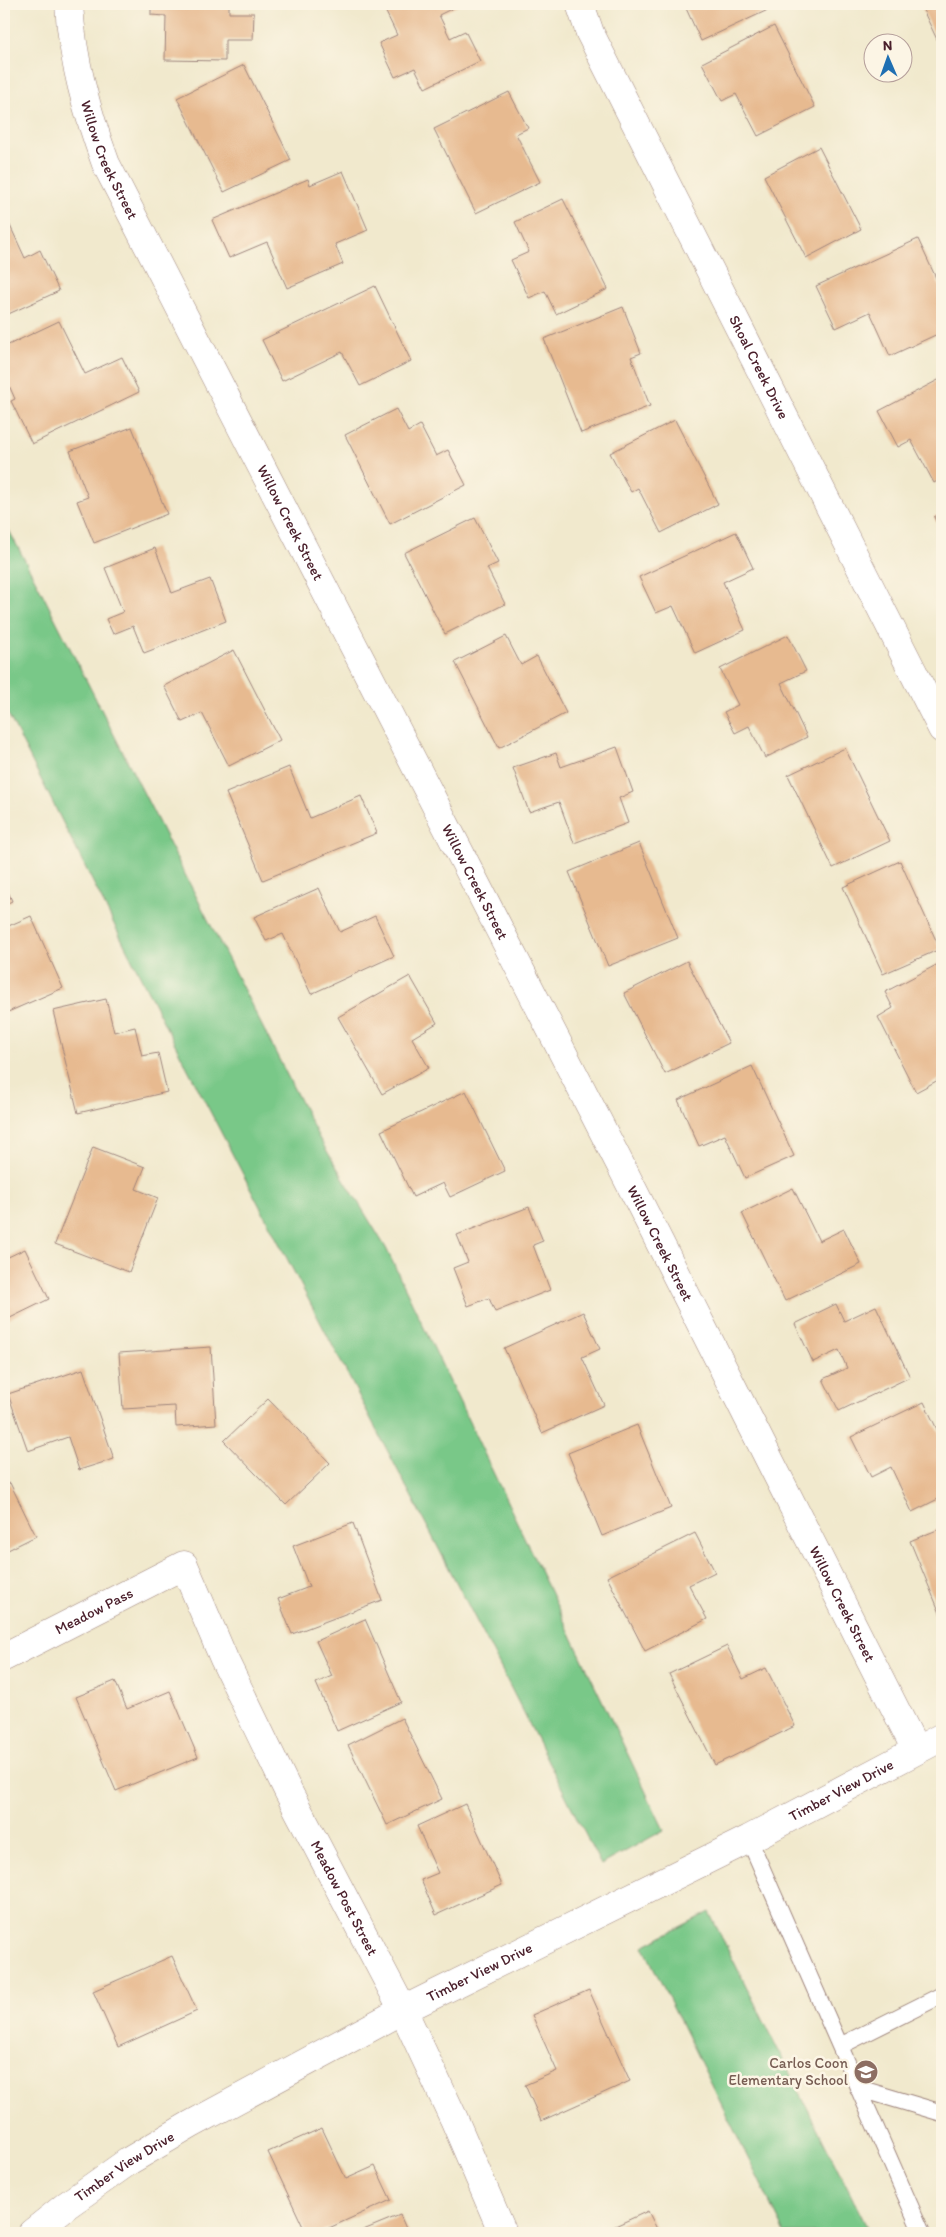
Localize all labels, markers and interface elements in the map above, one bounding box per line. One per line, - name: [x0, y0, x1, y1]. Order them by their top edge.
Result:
- north arrow: [864, 32, 914, 82]
- text: N: [883, 37, 893, 54]
- street label: Willow Creek Street: [77, 98, 142, 223]
- street label: Shoal Creek Drive: [725, 312, 793, 422]
- street label: Willow Creek Street: [253, 462, 328, 584]
- street label: Willow Creek Street: [438, 821, 512, 943]
- street label: Willow Creek Street: [623, 1182, 697, 1305]
- street label: Willow Creek Street: [805, 1543, 879, 1665]
- street label: Meadow Pass: [52, 1583, 136, 1638]
- street label: Timber View Drive: [786, 1755, 897, 1825]
- street label: Meadow Post Street: [307, 1838, 382, 1959]
- street label: Timber View Drive: [424, 1939, 535, 2006]
- place label: Carlos Coon Elementary School: [728, 2054, 849, 2089]
- school or university icon: Carlos Coon Elementary School: [853, 2059, 879, 2085]
- street label: Timber View Drive: [71, 2127, 178, 2206]

